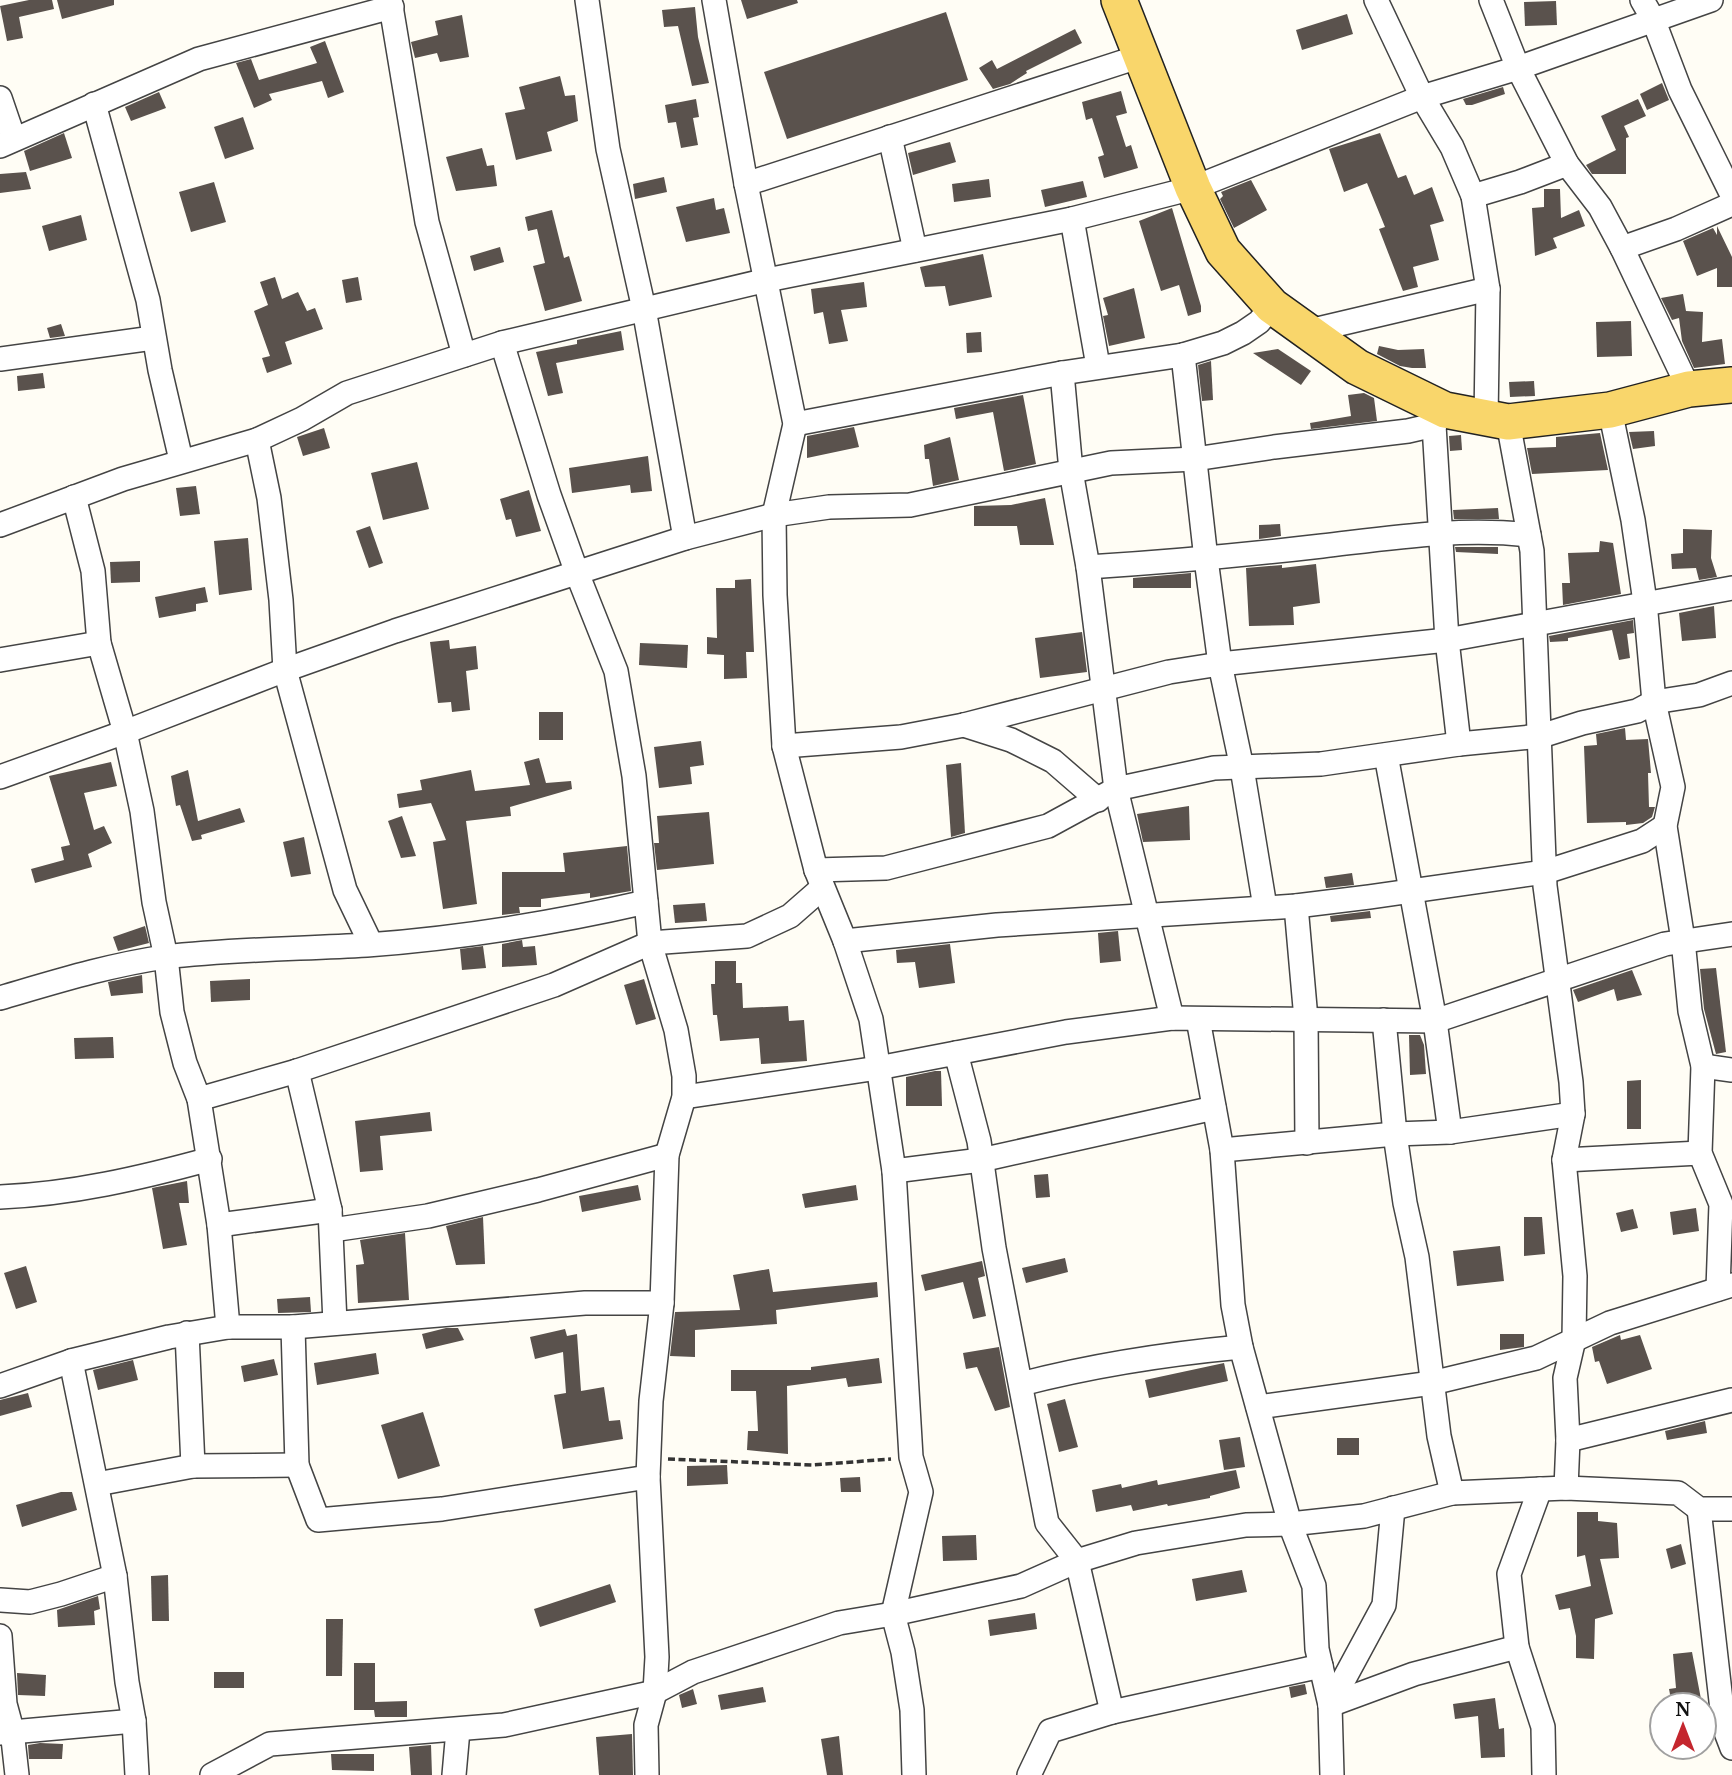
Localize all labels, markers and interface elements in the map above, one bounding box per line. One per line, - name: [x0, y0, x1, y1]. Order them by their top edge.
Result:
- north arrow: [1648, 1691, 1718, 1761]
- text: N: [1676, 1696, 1691, 1722]

